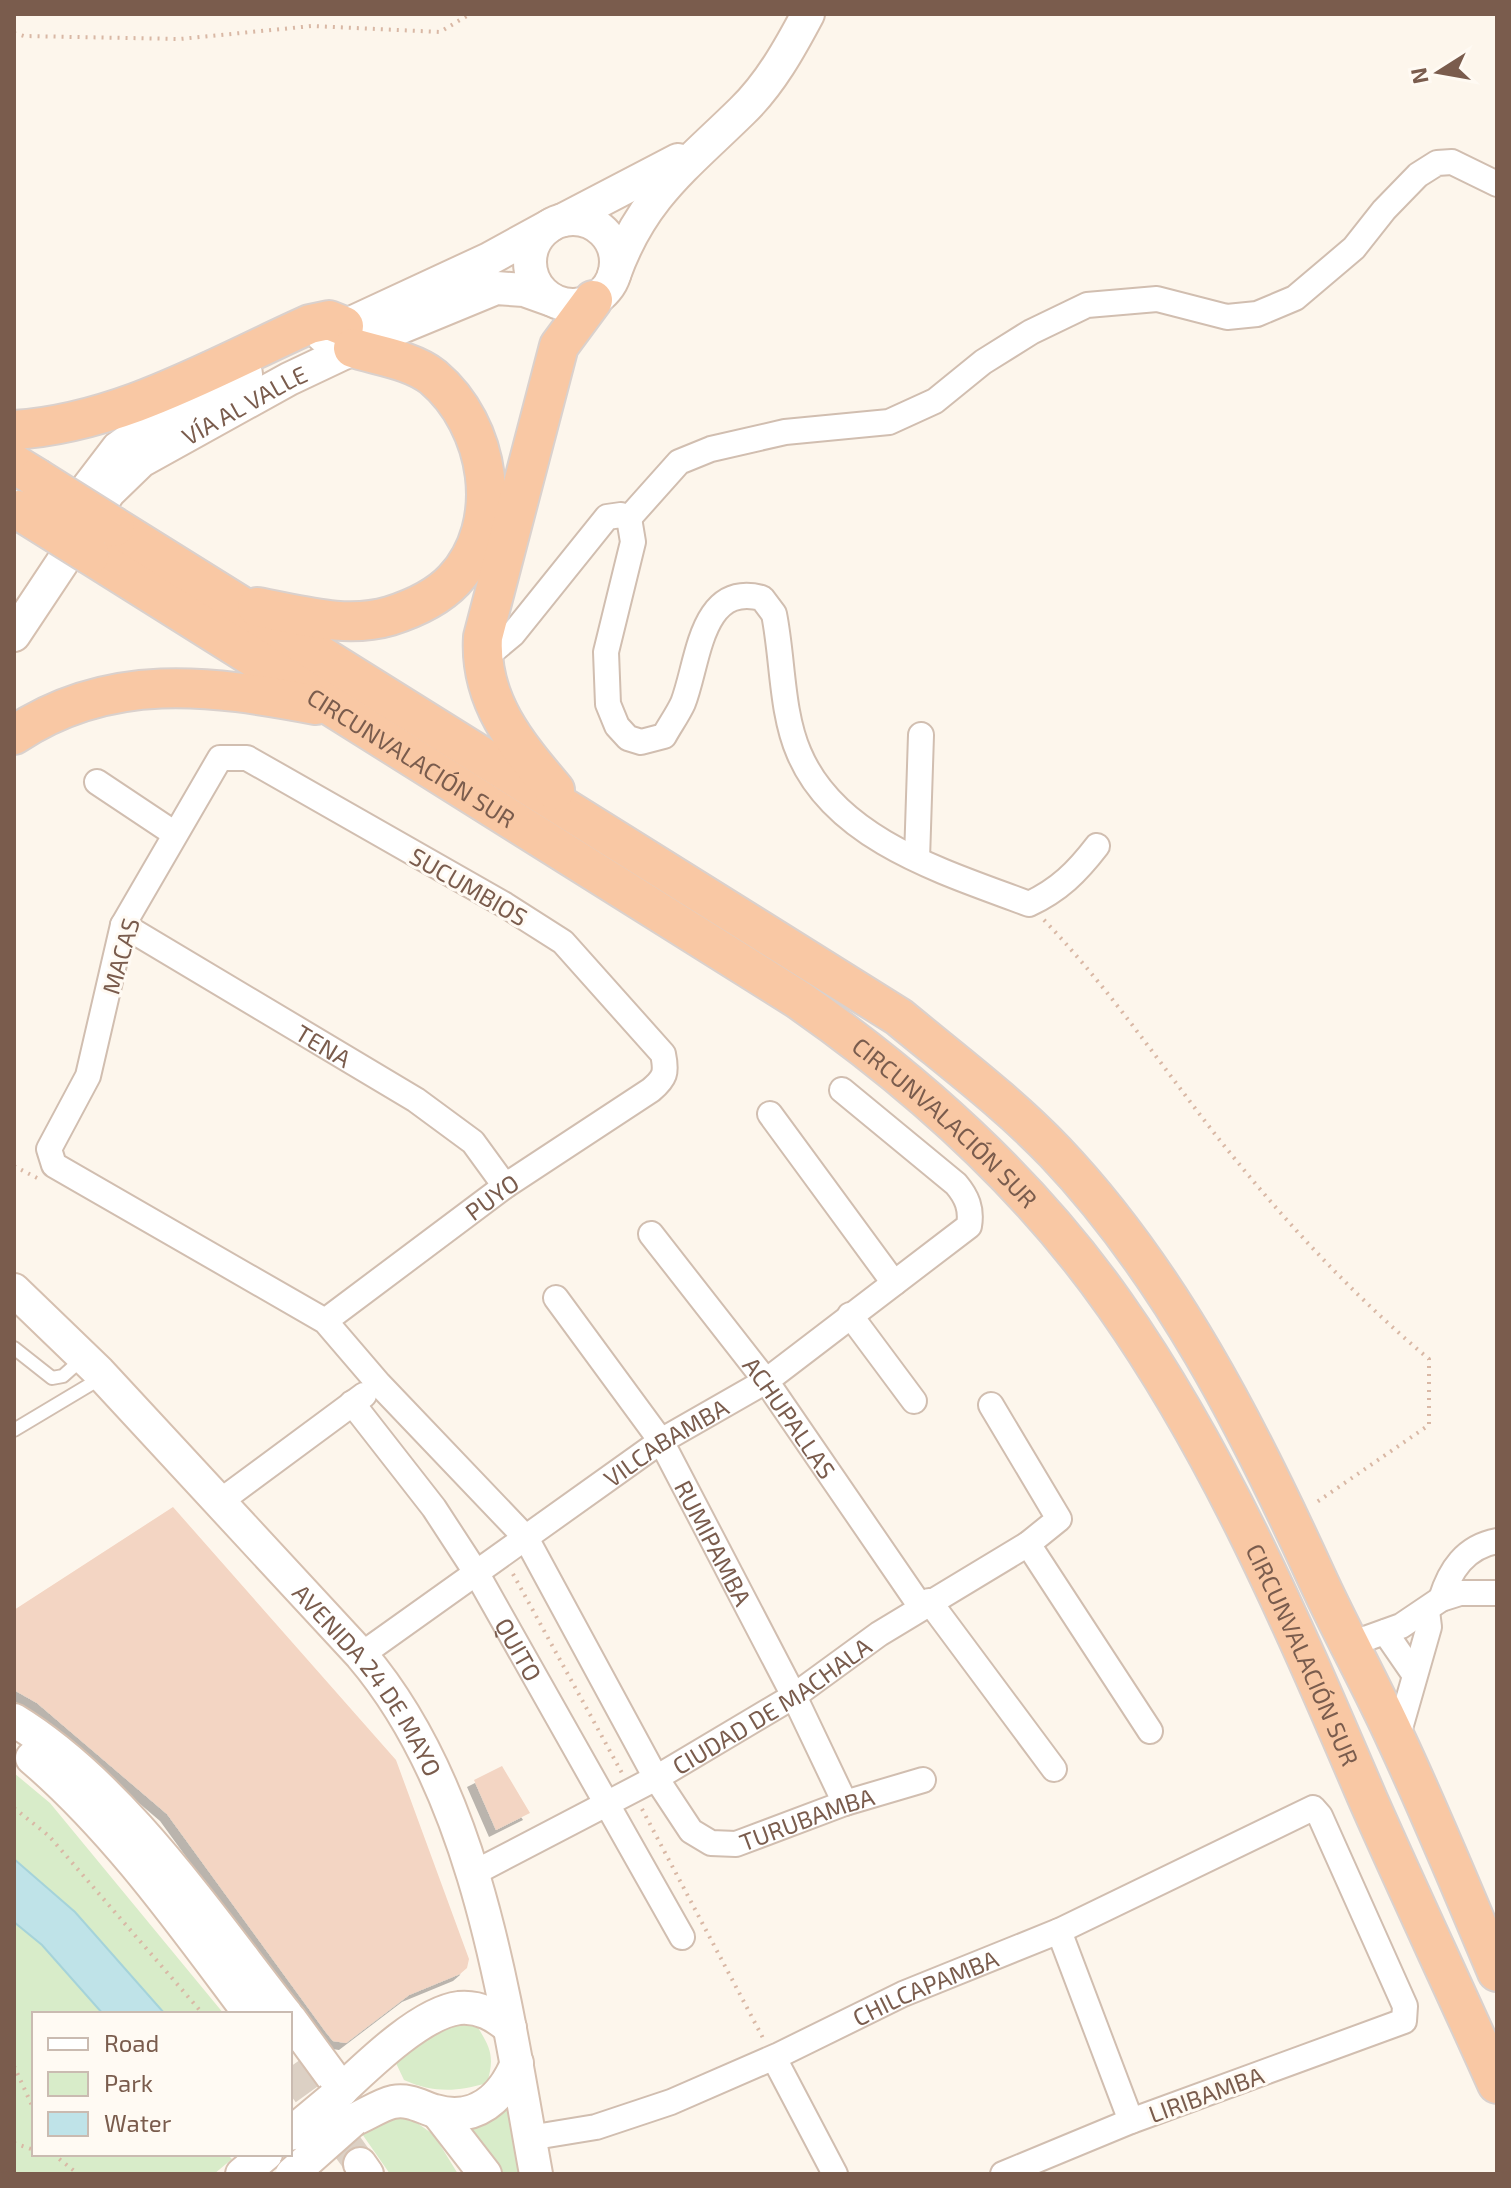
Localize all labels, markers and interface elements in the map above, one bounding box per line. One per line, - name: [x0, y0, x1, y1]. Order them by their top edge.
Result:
- north arrow: [1399, 32, 1479, 112]
- text: N: [1404, 66, 1433, 86]
- street label: VÍA AL VALLE: [176, 358, 311, 450]
- street label: CIRCUNVALACIÓN SUR: [303, 681, 521, 833]
- street label: SUCUMBIOS: [405, 841, 533, 931]
- street label: MACAS: [95, 915, 145, 997]
- street label: TENA: [291, 1017, 357, 1073]
- street label: CIRCUNVALACIÓN SUR: [847, 1030, 1044, 1213]
- street label: PUYO: [459, 1167, 524, 1226]
- street label: ACHUPALLAS: [738, 1350, 843, 1483]
- street label: VILCABAMBA: [598, 1391, 733, 1492]
- street label: RUMIPAMBA: [669, 1475, 759, 1610]
- street label: CIRCUNVALACIÓN SUR: [1241, 1539, 1366, 1770]
- street label: AVENIDA 24 DE MAYO: [288, 1577, 449, 1780]
- street label: QUITO: [490, 1612, 549, 1686]
- street label: CIUDAD DE MACHALA: [667, 1630, 876, 1780]
- street label: TURUBAMBA: [735, 1781, 878, 1856]
- street label: CHILCAPAMBA: [847, 1943, 1002, 2031]
- legend: [32, 2012, 292, 2156]
- text: Road: [104, 2028, 159, 2057]
- street label: LIRIBAMBA: [1144, 2060, 1268, 2128]
- text: Park: [104, 2068, 153, 2097]
- text: Water: [104, 2108, 172, 2137]

